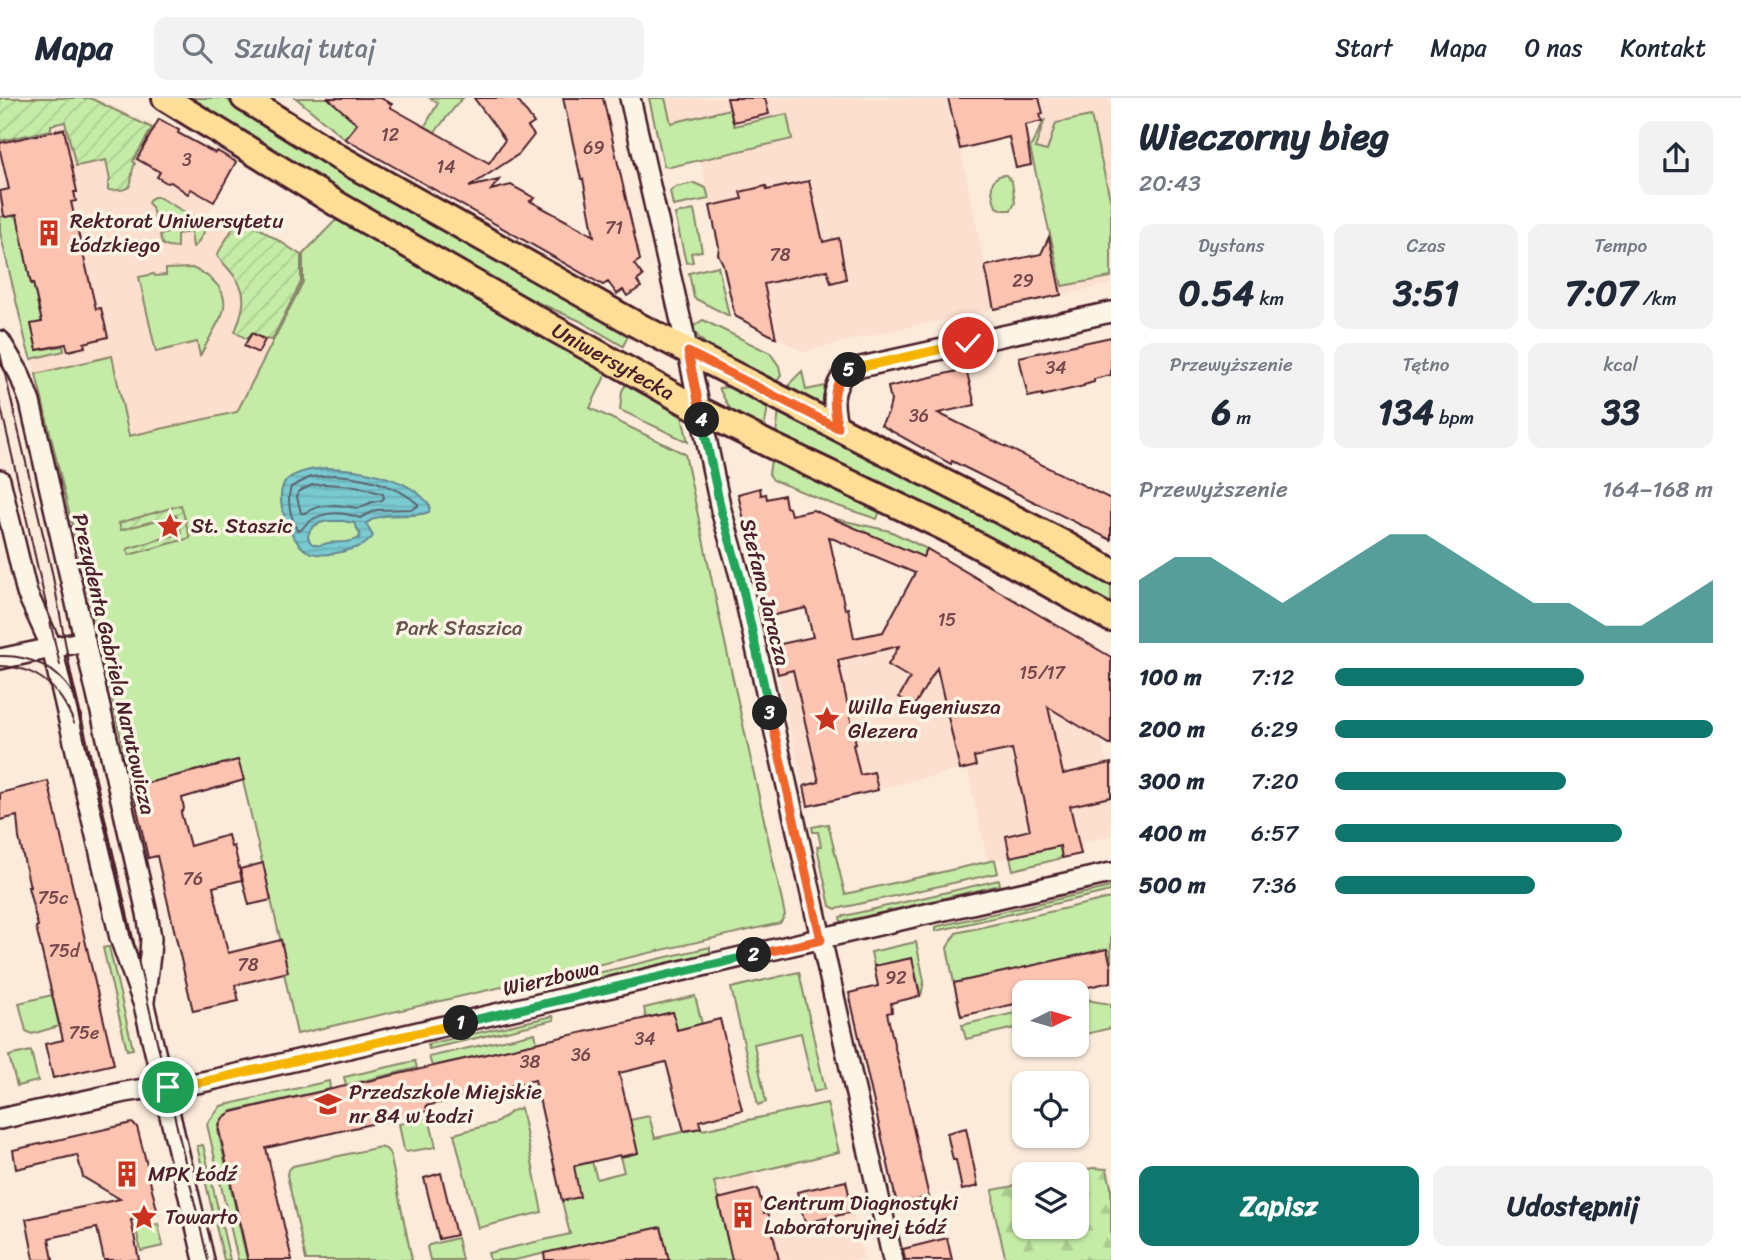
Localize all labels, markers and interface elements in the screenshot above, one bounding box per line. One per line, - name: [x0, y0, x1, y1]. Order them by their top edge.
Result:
- search box: [154, 17, 644, 80]
- text: Mapa: [35, 19, 112, 77]
- text: Szukaj tutaj: [234, 25, 376, 71]
- text: Start: [1335, 27, 1392, 69]
- text: Mapa: [1430, 27, 1487, 69]
- text: O nas: [1525, 27, 1583, 69]
- text: Kontakt: [1621, 27, 1706, 69]
- icon: search: [178, 29, 216, 67]
- text: Wieczorny bieg: [1139, 103, 1389, 170]
- house number: 12: [381, 119, 399, 151]
- button: share: [1639, 121, 1713, 195]
- house number: 69: [583, 132, 605, 164]
- house number: 3: [182, 144, 192, 176]
- house number: 14: [437, 151, 455, 183]
- text: 20:43: [1139, 163, 1201, 204]
- place label: Rektorat Uniwersytetu Łódzkiego: [70, 202, 284, 264]
- house number: 71: [605, 212, 623, 244]
- building icon: Rektorat Uniwersytetu Łódzkiego: [34, 218, 64, 248]
- text: Dystans: [1198, 229, 1264, 262]
- text: Czas: [1406, 229, 1446, 262]
- text: Tempo: [1594, 229, 1647, 262]
- house number: 78: [769, 239, 791, 271]
- text: 0.54: [1179, 262, 1254, 324]
- text: 3:51: [1393, 262, 1459, 324]
- text: 7:07: [1565, 262, 1637, 324]
- house number: 29: [1012, 265, 1034, 297]
- text: km: [1254, 282, 1284, 315]
- text: /km: [1637, 282, 1677, 315]
- street label: Uniwersytecka: [544, 312, 682, 412]
- pin: [938, 313, 998, 373]
- icon: check: [949, 324, 987, 362]
- text: Przewyższenie: [1170, 348, 1293, 381]
- text: Tętno: [1403, 348, 1449, 381]
- text: kcal: [1603, 348, 1638, 381]
- pin: 5: [832, 352, 866, 388]
- house number: 34: [1045, 352, 1067, 384]
- text: 5: [843, 353, 854, 386]
- text: 6: [1212, 381, 1232, 443]
- text: 134: [1378, 381, 1434, 443]
- text: 33: [1601, 381, 1640, 443]
- house number: 36: [909, 400, 929, 432]
- text: m: [1232, 401, 1251, 434]
- text: bpm: [1434, 401, 1474, 434]
- pin: 4: [684, 402, 720, 438]
- text: 4: [696, 403, 707, 436]
- text: Przewyższenie: [1139, 469, 1288, 510]
- text: 164–168 m: [1602, 469, 1713, 510]
- place label: St. Staszic: [191, 507, 293, 545]
- street label: Prezydenta Gabriela Narutowicza: [61, 510, 167, 819]
- place icon: St. Staszic: [155, 511, 185, 541]
- street label: Stefana Jaracza: [728, 514, 802, 670]
- house number: 15: [938, 604, 956, 636]
- park label: Park Staszica: [395, 609, 523, 647]
- house number: 15/17: [1019, 657, 1067, 689]
- text: 100 m: [1139, 657, 1202, 698]
- text: 7:12: [1251, 657, 1294, 698]
- place label: Willa Eugeniusza Glezera: [848, 688, 1001, 750]
- pin: 3: [752, 696, 788, 730]
- text: 3: [764, 696, 775, 729]
- place icon: Willa Eugeniusza Glezera: [812, 704, 842, 734]
- text: 200 m: [1139, 709, 1205, 750]
- text: 6:29: [1251, 709, 1298, 750]
- text: 300 m: [1139, 761, 1204, 802]
- text: 7:20: [1251, 761, 1299, 802]
- text: 400 m: [1139, 813, 1206, 854]
- text: 6:57: [1251, 813, 1298, 854]
- house number: 76: [183, 863, 203, 895]
- text: 500 m: [1139, 865, 1206, 906]
- text: 7:36: [1251, 865, 1297, 906]
- house number: 75c: [38, 882, 68, 914]
- house number: 75d: [49, 935, 81, 967]
- pin: 2: [736, 938, 772, 972]
- text: 2: [748, 938, 759, 971]
- street label: Wierzbowa: [499, 948, 603, 1008]
- house number: 78: [237, 949, 259, 981]
- house number: 92: [885, 962, 907, 994]
- north arrow: [1012, 980, 1088, 1057]
- map controls: [1012, 980, 1089, 1239]
- pin: 1: [444, 1006, 478, 1040]
- text: 1: [456, 1006, 465, 1039]
- house number: 75e: [69, 1017, 99, 1049]
- house number: 34: [634, 1023, 656, 1055]
- house number: 36: [571, 1039, 591, 1071]
- house number: 38: [520, 1046, 541, 1078]
- pin: [138, 1057, 198, 1117]
- icon: arrive: [149, 1068, 187, 1106]
- button: locate: [1012, 1071, 1089, 1148]
- place label: Przedszkole Miejskie nr 84 w Łodzi: [349, 1073, 542, 1135]
- school or university icon: Przedszkole Miejskie nr 84 w Łodzi: [313, 1089, 343, 1119]
- place label: MPK Łódź: [148, 1155, 238, 1193]
- building icon: MPK Łódź: [112, 1159, 142, 1189]
- button: layers: [1012, 1162, 1089, 1239]
- button: Zapisz: [1139, 1166, 1419, 1246]
- button: Udostępnij: [1433, 1166, 1713, 1246]
- place label: Centrum Diagnostyki Laboratoryjnej Łódź: [764, 1184, 959, 1246]
- place label: Towarto: [165, 1198, 238, 1236]
- building icon: Centrum Diagnostyki Laboratoryjnej Łódź: [728, 1200, 758, 1230]
- place icon: Towarto: [129, 1202, 159, 1232]

